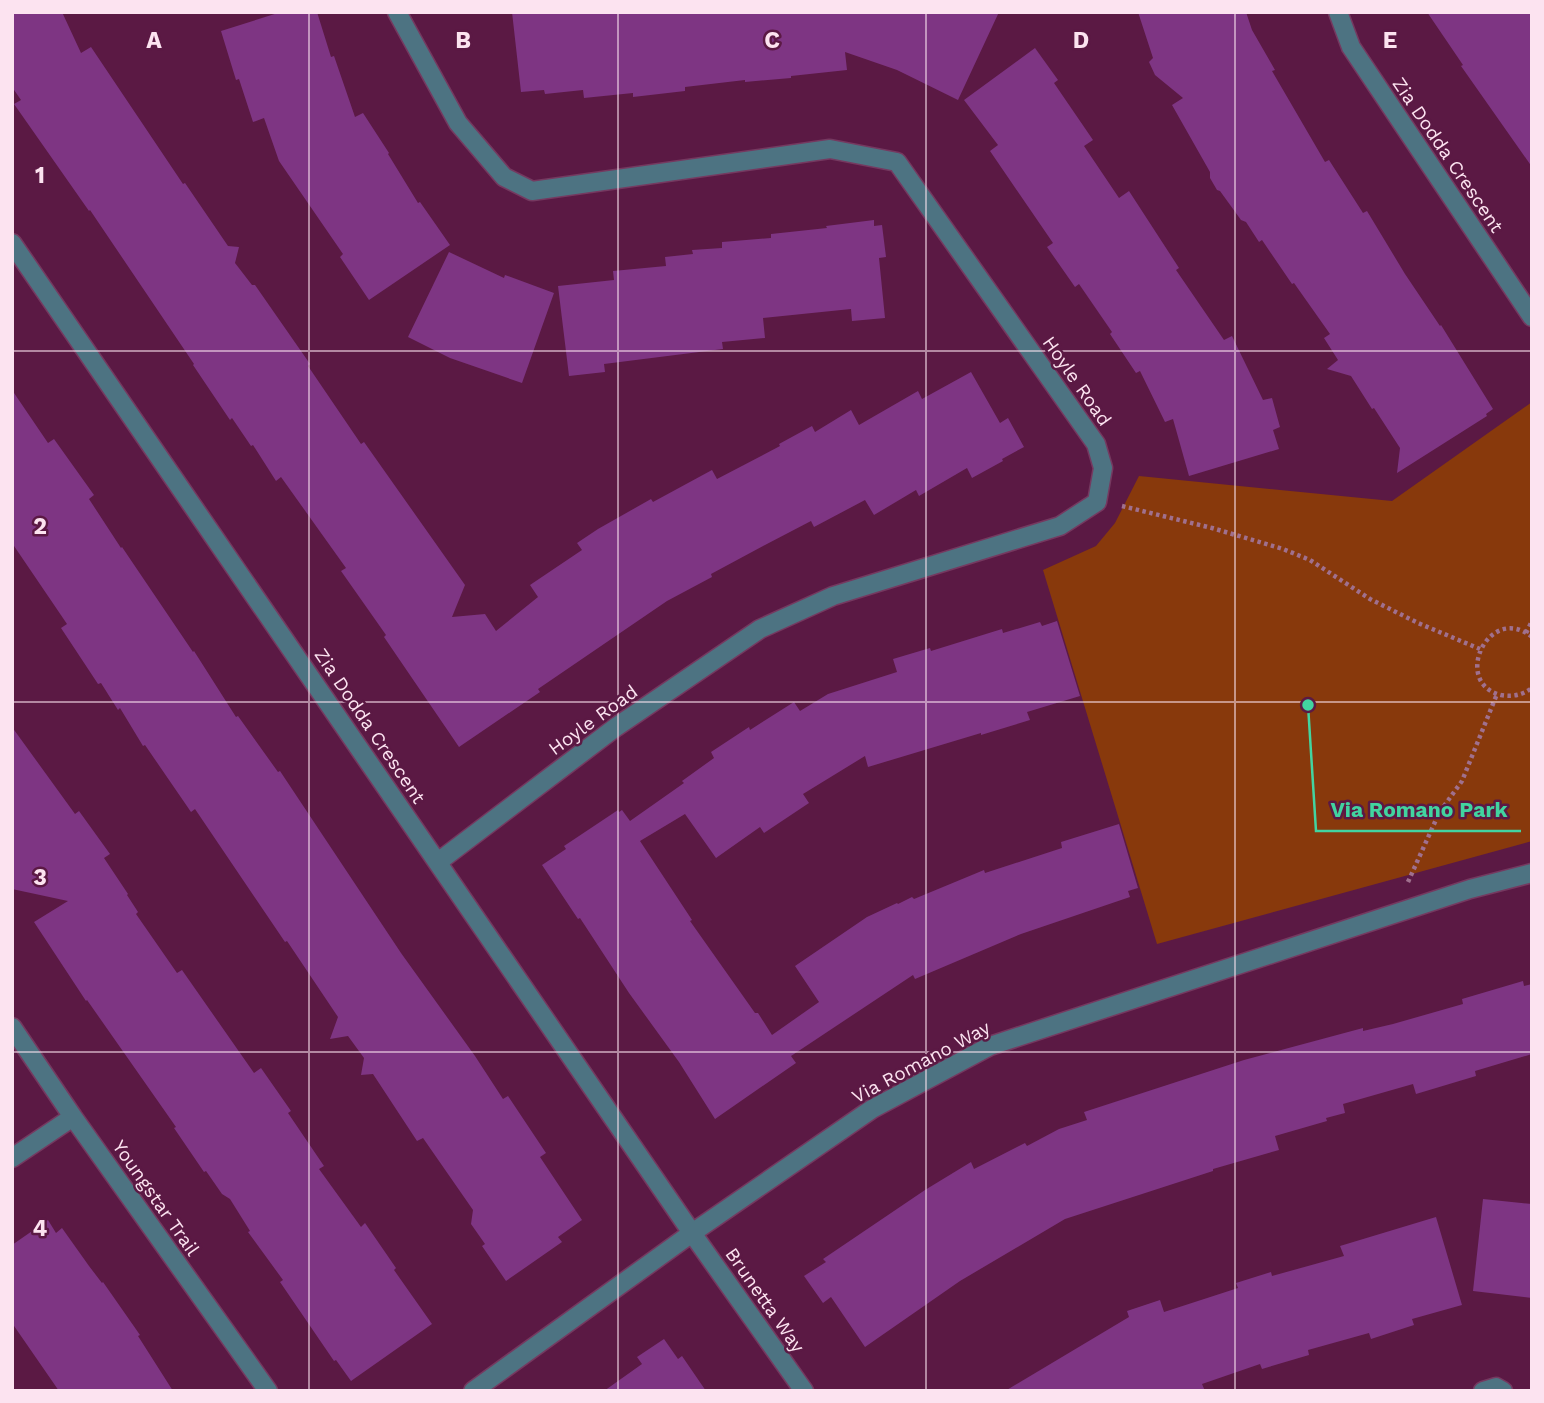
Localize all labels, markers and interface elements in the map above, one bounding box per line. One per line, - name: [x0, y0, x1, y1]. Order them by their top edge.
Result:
- text: A: [146, 27, 162, 54]
- text: B: [455, 27, 471, 54]
- text: C: [764, 27, 780, 54]
- text: D: [1073, 27, 1089, 54]
- text: E: [1383, 27, 1397, 54]
- street label: Zia Dodda Crescent: [1388, 73, 1508, 237]
- text: 1: [35, 162, 45, 189]
- street label: Hoyle Road: [1038, 332, 1116, 430]
- text: 2: [33, 513, 47, 540]
- street label: Zia Dodda Crescent: [310, 644, 430, 808]
- street label: Hoyle Road: [544, 680, 642, 760]
- callout: Via Romano Park: [1316, 789, 1521, 831]
- text: Via Romano Park: [1330, 797, 1509, 822]
- text: 3: [33, 864, 47, 891]
- street label: Via Romano Way: [848, 1016, 994, 1108]
- street label: Youngstar Trail: [108, 1136, 204, 1260]
- text: 4: [33, 1215, 48, 1242]
- street label: Brunetta Way: [720, 1243, 810, 1357]

